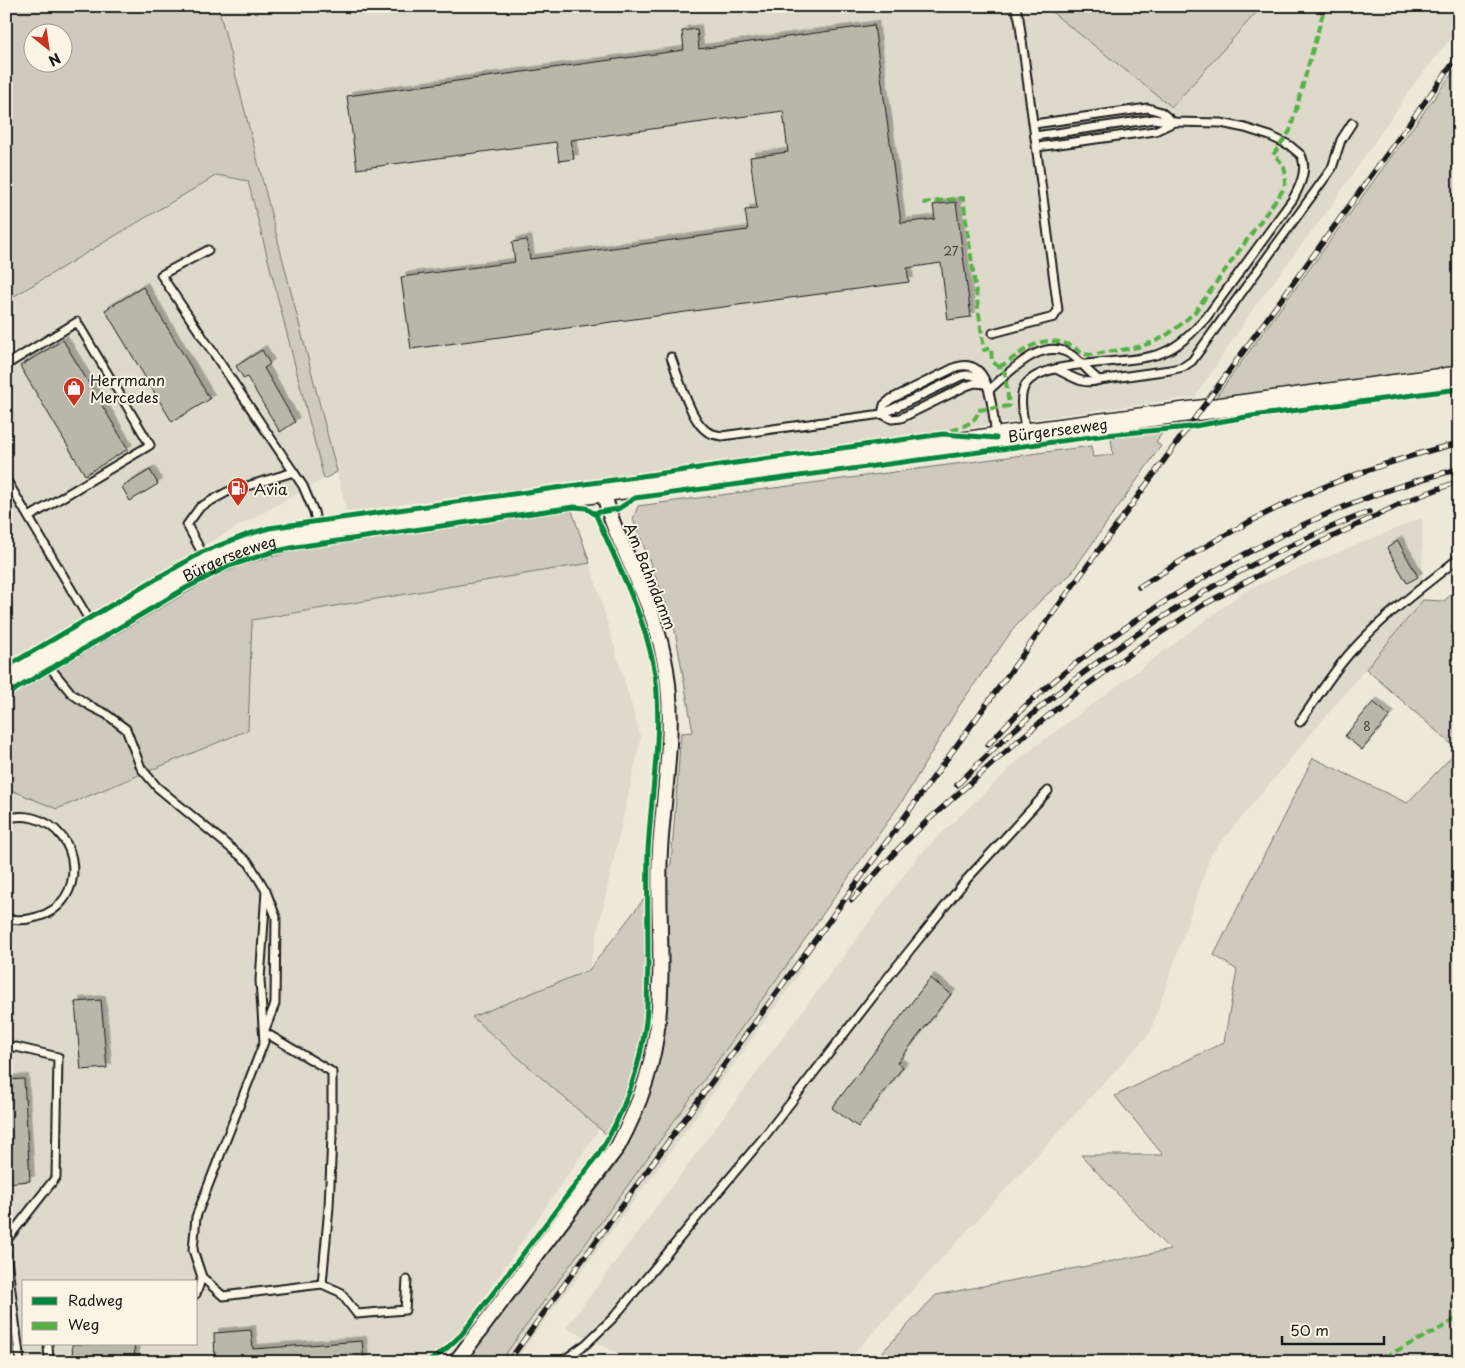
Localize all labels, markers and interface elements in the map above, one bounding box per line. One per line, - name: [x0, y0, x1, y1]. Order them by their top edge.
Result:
- north arrow: [22, 22, 72, 72]
- text: N: [45, 48, 65, 72]
- house number: 27: [944, 242, 959, 260]
- place label: Herrmann Mercedes: [90, 368, 165, 408]
- shop icon: Herrmann Mercedes: [62, 376, 86, 407]
- street label: Bürgerseeweg: [1006, 411, 1109, 447]
- fuel station icon: Avia: [226, 476, 250, 507]
- place label: Avia: [254, 477, 288, 500]
- street label: Am Bahndamm: [619, 519, 683, 633]
- street label: Bürgerseeweg: [178, 528, 279, 587]
- house number: 8: [1363, 717, 1371, 735]
- legend: [22, 1280, 198, 1346]
- text: Radweg: [68, 1288, 123, 1311]
- text: Weg: [68, 1312, 99, 1335]
- scale bar: [1282, 1313, 1385, 1345]
- text: 50 m: [1290, 1318, 1329, 1341]

